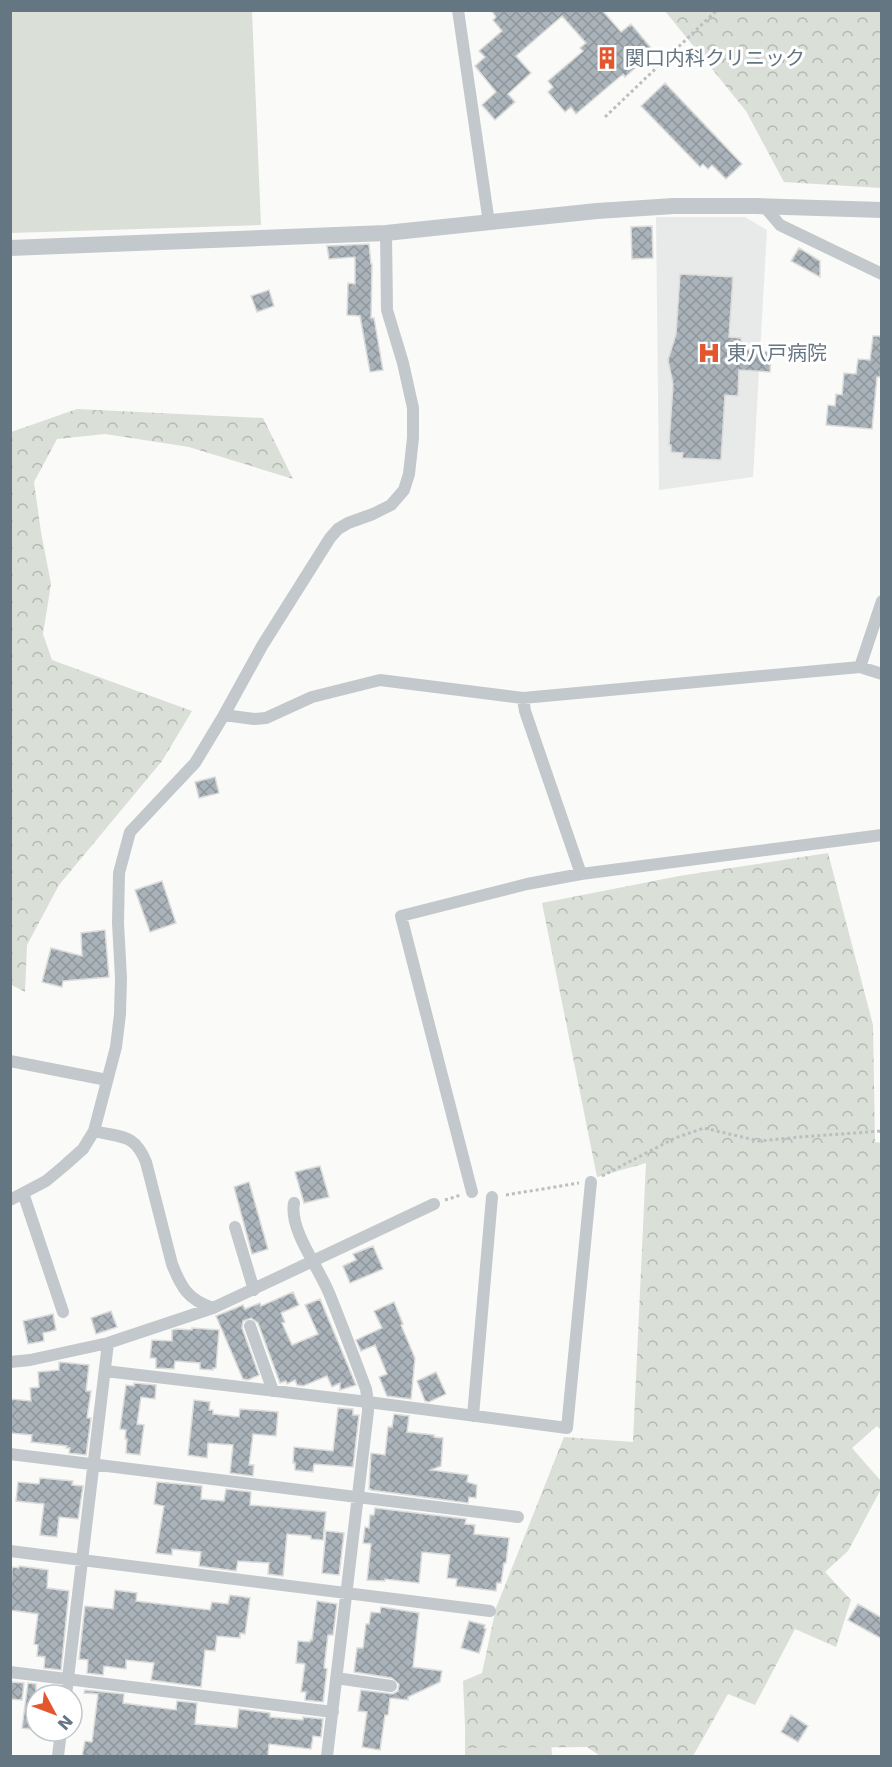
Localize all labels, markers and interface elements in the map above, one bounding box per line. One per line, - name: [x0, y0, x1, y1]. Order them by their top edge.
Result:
- building icon: 関口内科クリニック: [594, 45, 620, 71]
- place label: 関口内科クリニック: [625, 46, 805, 70]
- hospital icon: 東八戸病院: [696, 340, 722, 366]
- place label: 東八戸病院: [727, 341, 827, 365]
- north arrow: [24, 1683, 84, 1743]
- text: N: [53, 1711, 77, 1734]

